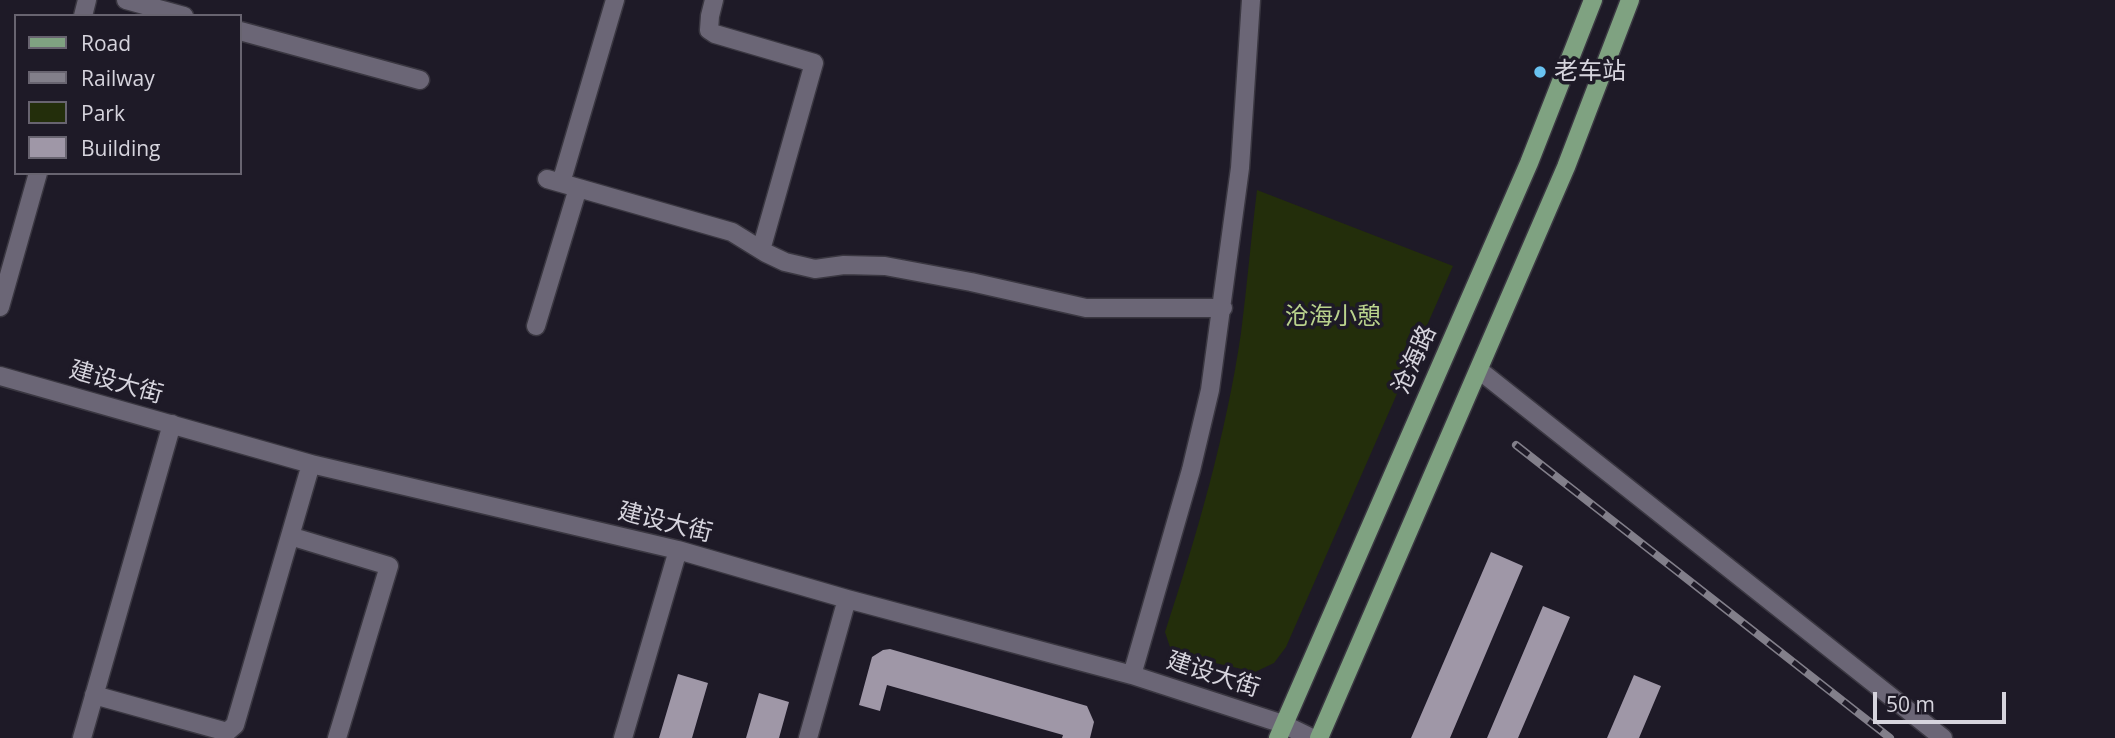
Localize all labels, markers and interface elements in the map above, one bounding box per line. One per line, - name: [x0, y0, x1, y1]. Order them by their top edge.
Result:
- legend: [14, 14, 242, 175]
- text: Road: [81, 29, 131, 57]
- place label: 老车站: [1554, 58, 1626, 86]
- text: Railway: [81, 64, 155, 92]
- marker: 老车站: [1532, 64, 1548, 80]
- text: Park: [81, 99, 125, 127]
- text: Building: [81, 134, 160, 162]
- park label: 沧海小憩: [1285, 303, 1381, 331]
- street label: 沧海路: [1387, 321, 1443, 399]
- street label: 建设大街: [66, 356, 166, 410]
- street label: 建设大街: [615, 497, 715, 549]
- street label: 建设大街: [1163, 646, 1263, 704]
- scale bar: [1877, 678, 2010, 722]
- text: 50 m: [1886, 690, 1935, 718]

